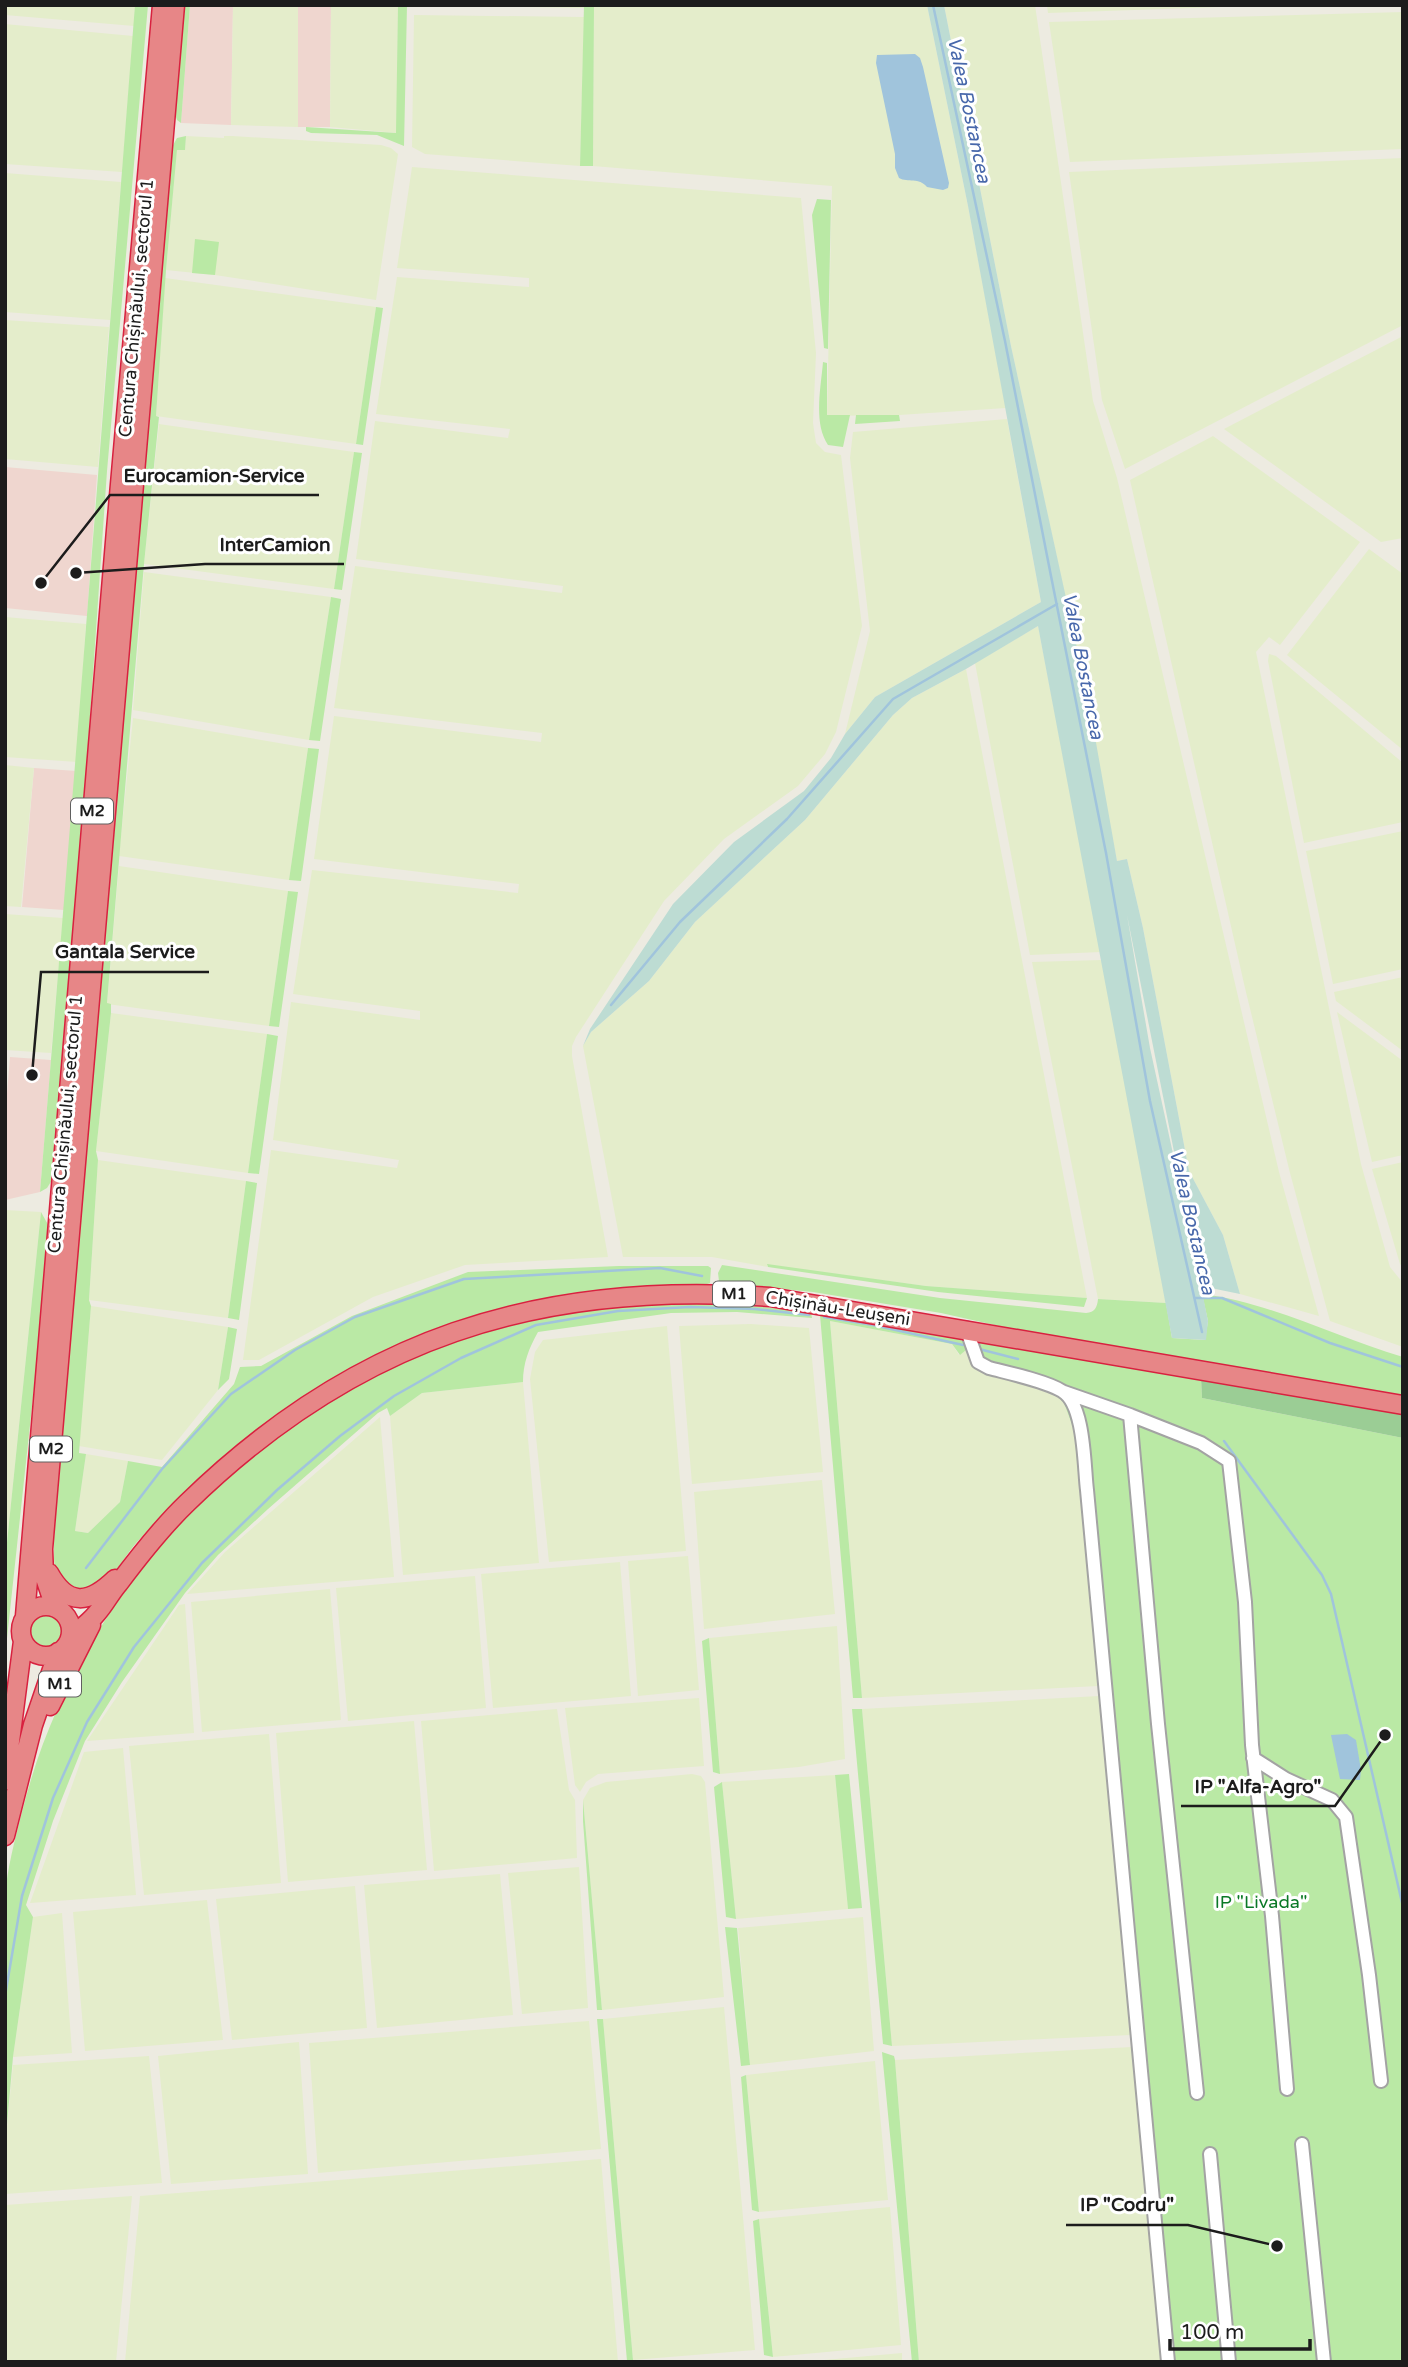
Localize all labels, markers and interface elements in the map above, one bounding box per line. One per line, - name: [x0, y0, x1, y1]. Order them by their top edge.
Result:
- water label: Valea Bostancea: [943, 35, 995, 186]
- street label: Centura Chișinăului, sectorul 1: [114, 178, 158, 438]
- callout: Eurocamion-Service: [110, 455, 319, 495]
- text: Eurocamion-Service: [124, 465, 305, 487]
- callout: InterCamion: [205, 524, 344, 564]
- text: InterCamion: [220, 534, 330, 556]
- water label: Valea Bostancea: [1058, 591, 1108, 742]
- road number: M2: [71, 798, 113, 824]
- callout: Gantala Service: [41, 932, 209, 972]
- text: Gantala Service: [55, 941, 195, 963]
- street label: Centura Chișinăului, sectorul 1: [43, 994, 87, 1254]
- water label: Valea Bostancea: [1165, 1147, 1220, 1298]
- road number: M1: [713, 1282, 755, 1306]
- street label: Chișinău-Leușeni: [764, 1286, 912, 1330]
- road number: M2: [30, 1436, 72, 1462]
- road number: M1: [39, 1672, 81, 1696]
- callout: IP "Alfa-Agro": [1181, 1766, 1335, 1806]
- text: IP "Alfa-Agro": [1195, 1776, 1322, 1799]
- park label: IP "Livada": [1215, 1891, 1307, 1913]
- callout: IP "Codru": [1066, 2185, 1188, 2225]
- text: IP "Codru": [1080, 2194, 1174, 2216]
- scale bar: [1170, 2308, 1310, 2352]
- text: 100 m: [1180, 2320, 1244, 2345]

